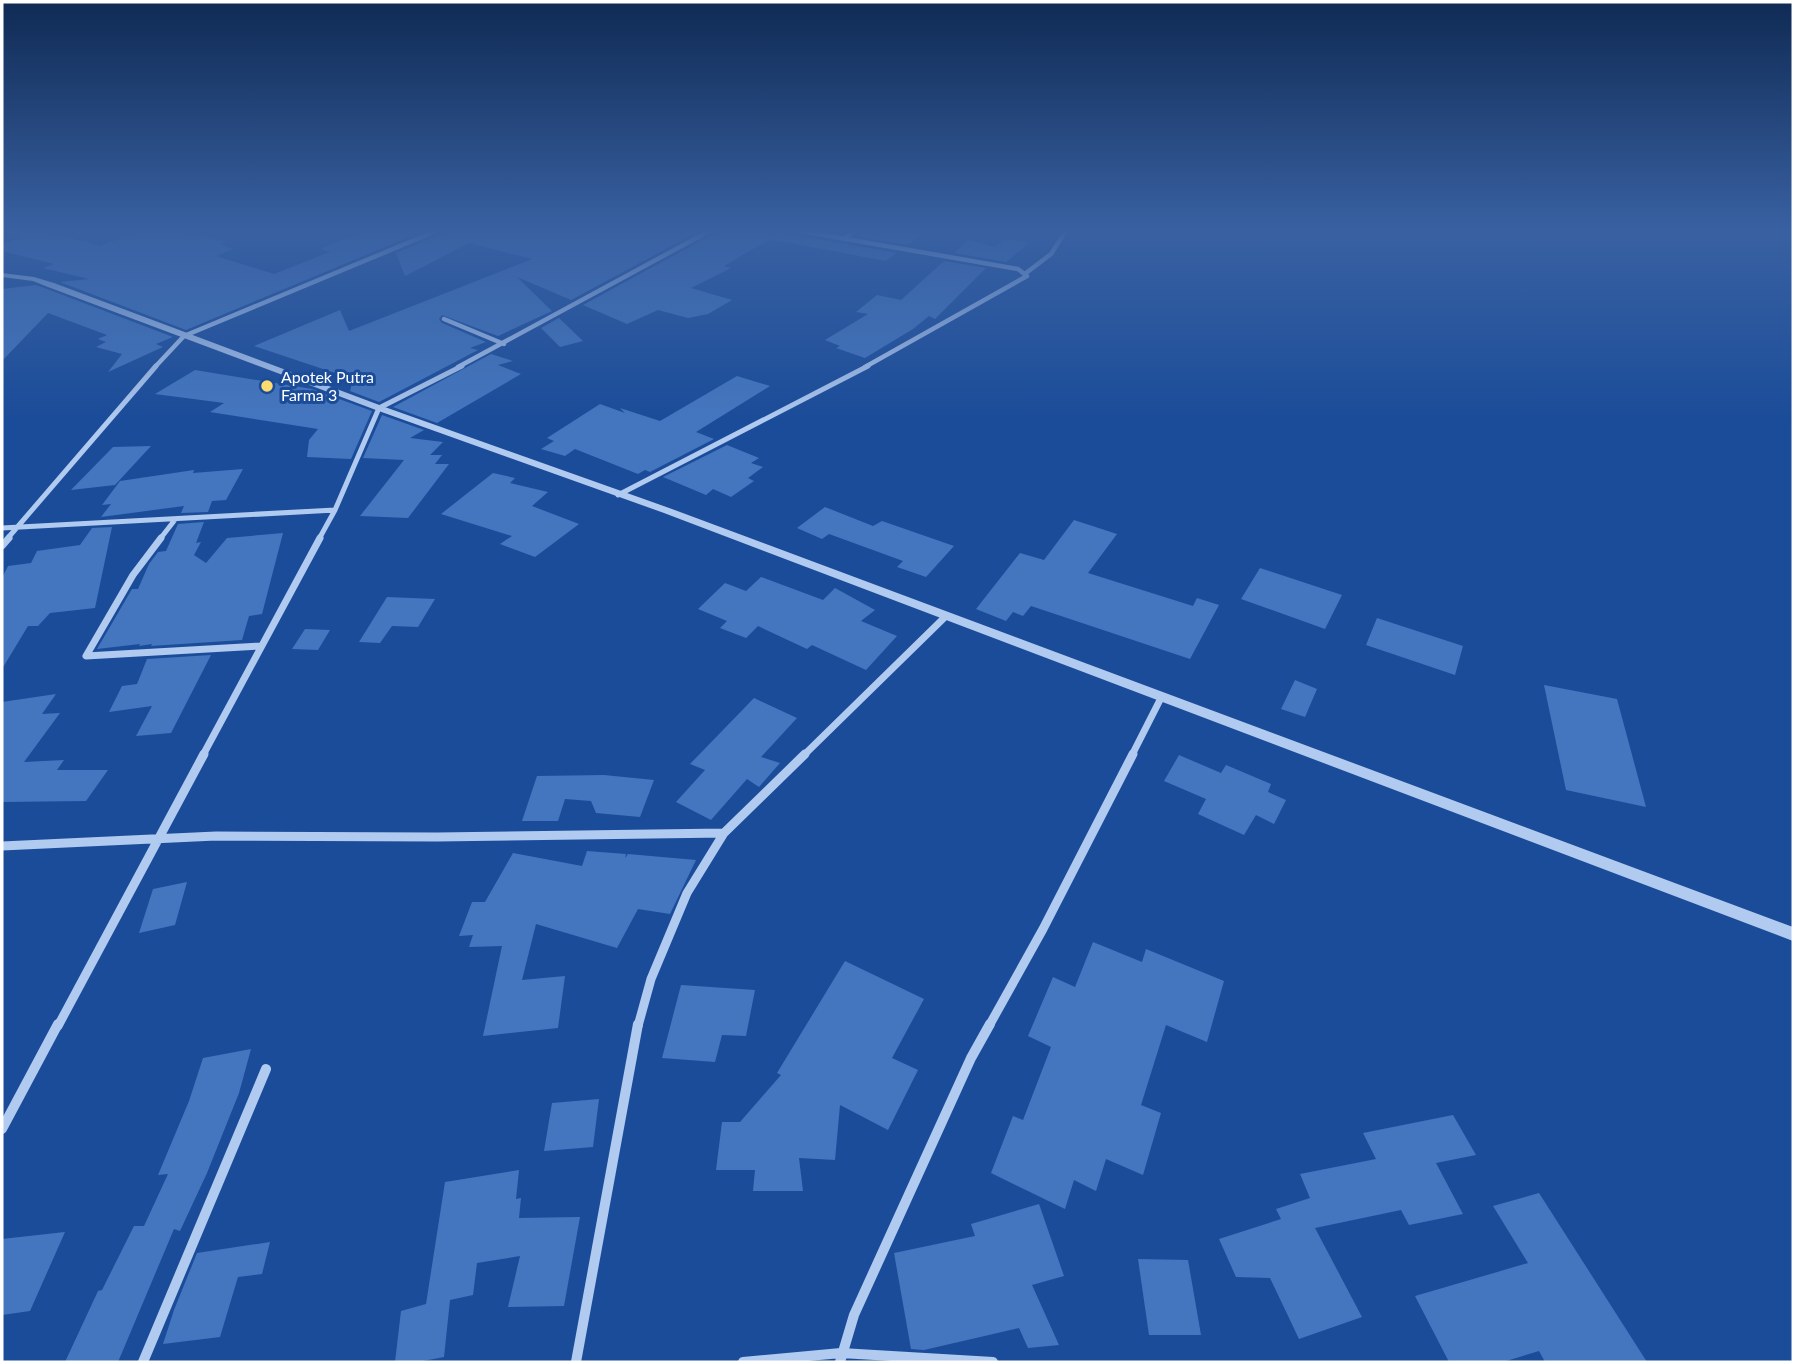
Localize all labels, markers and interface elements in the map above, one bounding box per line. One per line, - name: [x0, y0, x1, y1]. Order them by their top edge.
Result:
- place label: Apotek Putra Farma 3: [281, 367, 374, 404]
- marker: Apotek Putra Farma 3: [259, 378, 275, 394]

